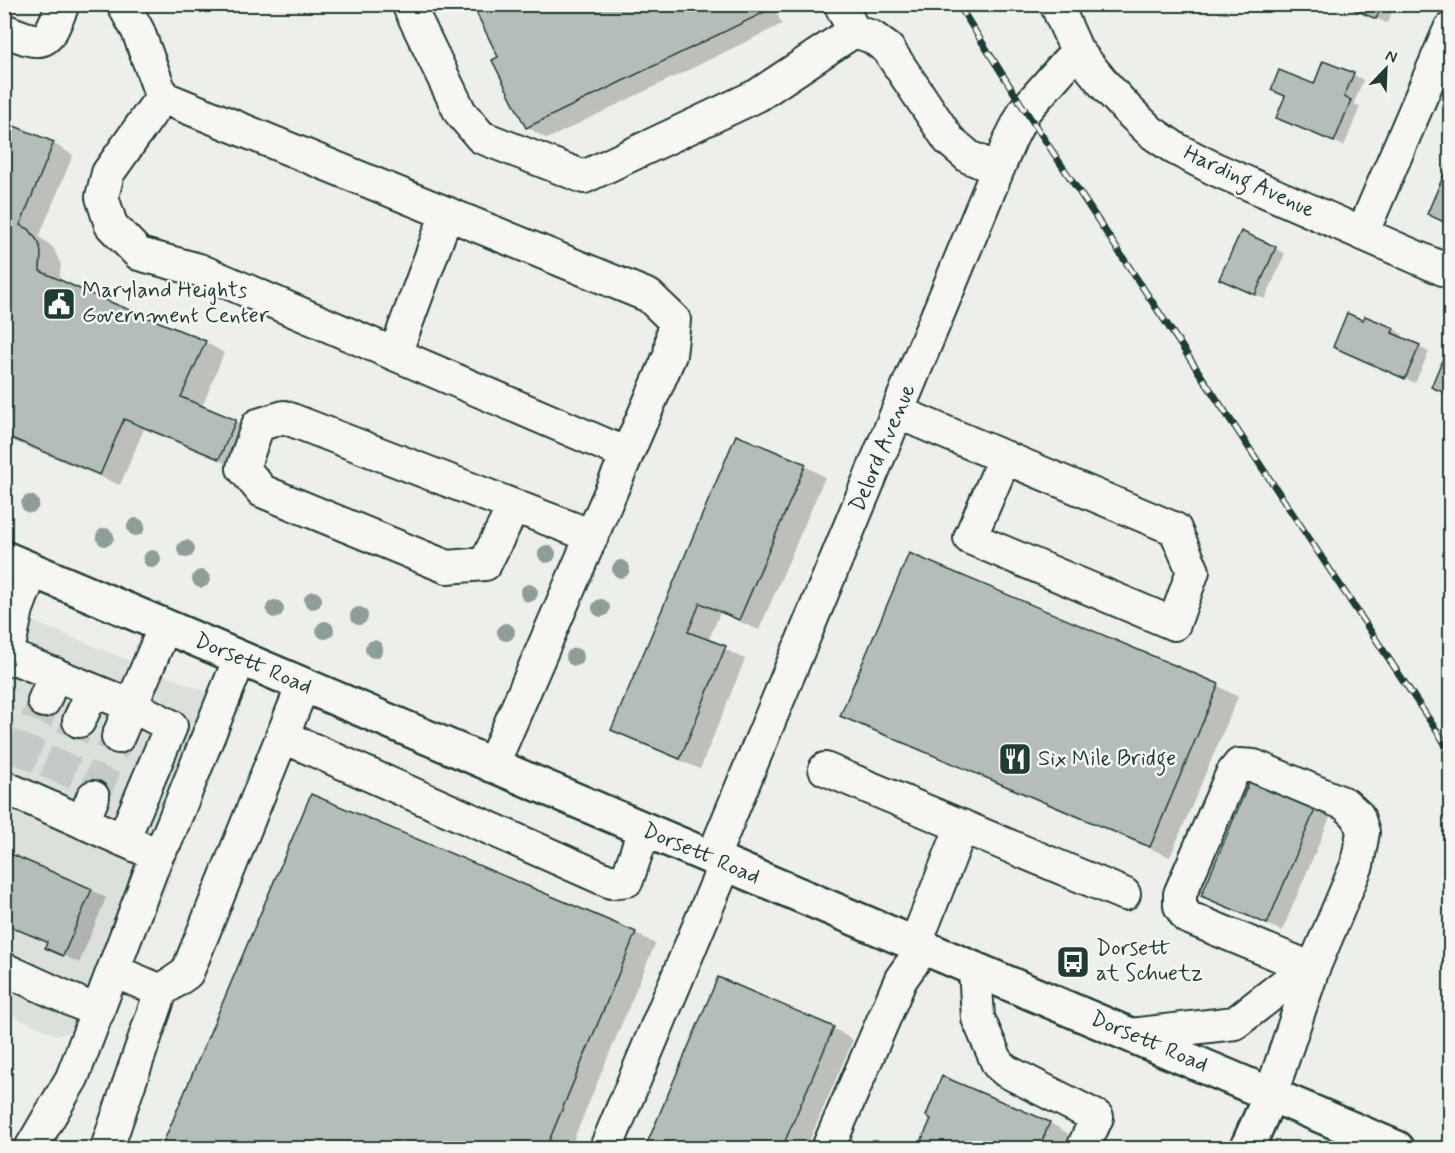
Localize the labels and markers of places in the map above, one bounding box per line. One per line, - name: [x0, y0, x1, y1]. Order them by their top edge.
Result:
- place label: Maryland Heights Government Center: [82, 277, 270, 330]
- public building icon: Maryland Heights Government Center: [41, 286, 77, 322]
- restaurant icon: Six Mile Bridge: [997, 741, 1033, 777]
- place label: Six Mile Bridge: [1038, 745, 1176, 776]
- place label: Dorsett at Schuetz: [1096, 935, 1203, 988]
- bus stop icon: Dorsett at Schuetz: [1055, 944, 1091, 980]

